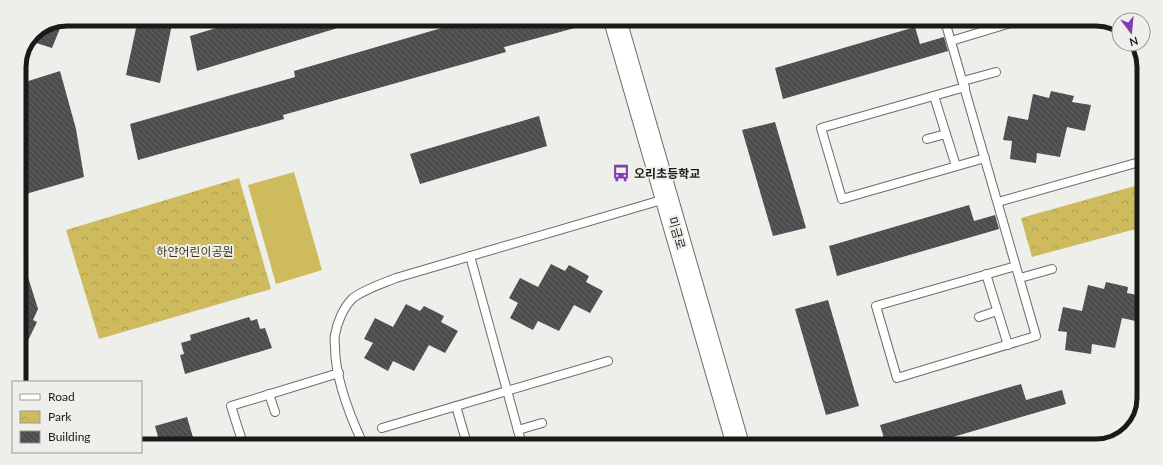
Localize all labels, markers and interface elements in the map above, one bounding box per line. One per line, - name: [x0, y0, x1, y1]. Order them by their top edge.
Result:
- north arrow: [1111, 12, 1151, 52]
- text: N: [1128, 35, 1140, 50]
- bus stop icon: 오리초등학교: [611, 163, 631, 183]
- place label: 오리초등학교: [634, 166, 700, 181]
- street label: 미금로: [665, 215, 689, 251]
- park label: 하얀어린이공원: [156, 244, 234, 259]
- legend: [12, 381, 142, 453]
- text: Road: [48, 389, 75, 404]
- text: Park: [48, 409, 72, 424]
- text: Building: [48, 429, 91, 444]

